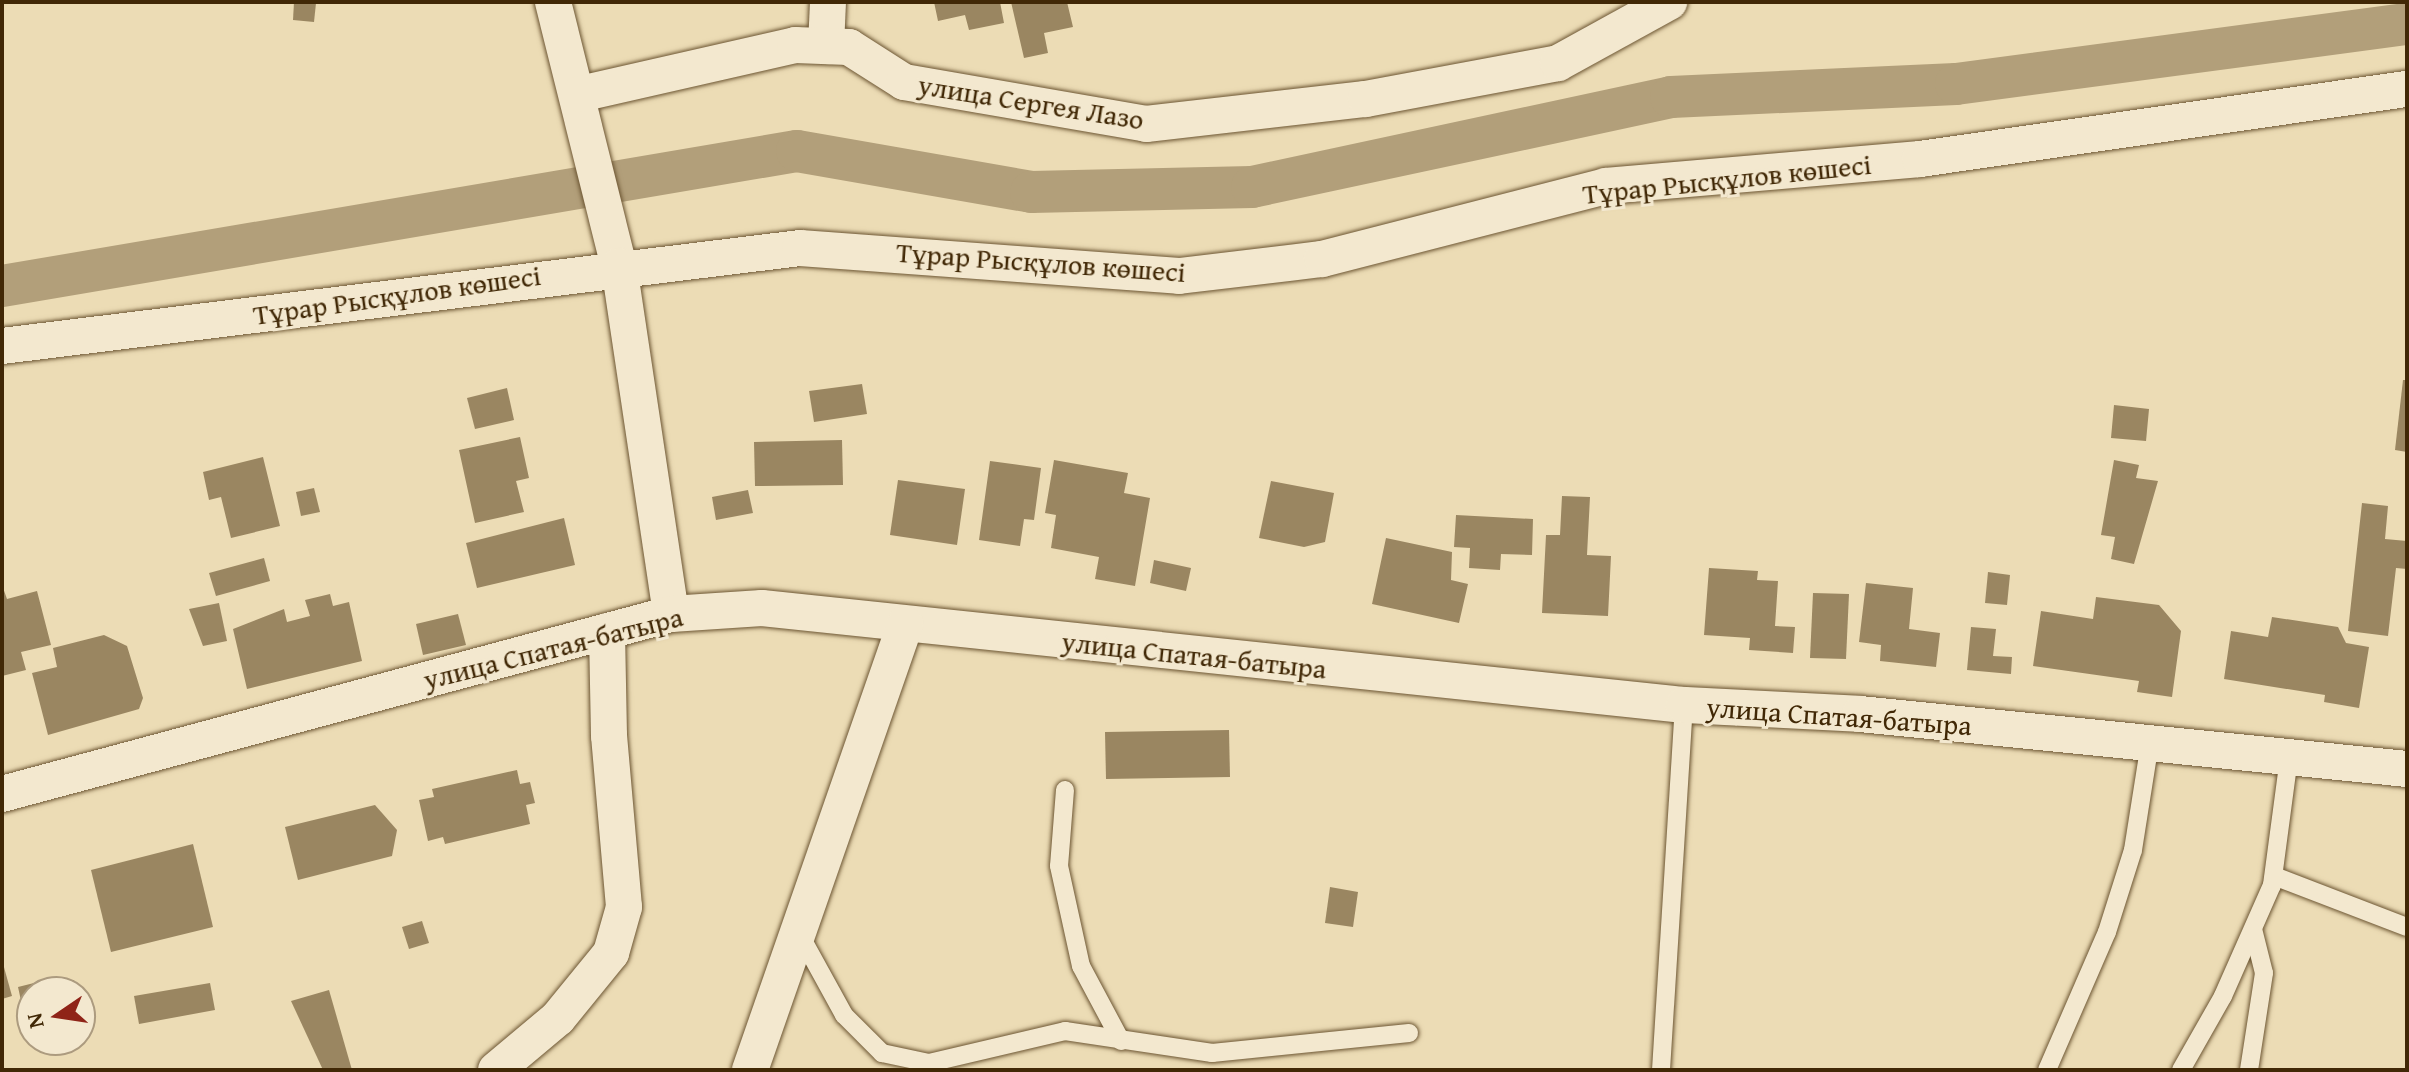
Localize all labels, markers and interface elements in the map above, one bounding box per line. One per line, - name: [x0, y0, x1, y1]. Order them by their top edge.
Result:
- street label: улица Сергея Лазо: [916, 68, 1146, 136]
- street label: Тұрар Рысқұлов көшесі: [1581, 147, 1873, 211]
- street label: Тұрар Рысқұлов көшесі: [895, 235, 1187, 289]
- street label: Тұрар Рысқұлов көшесі: [251, 258, 543, 332]
- street label: улица Спатая-батыра: [420, 600, 686, 696]
- street label: улица Спатая-батыра: [1060, 624, 1328, 686]
- street label: улица Спатая-батыра: [1705, 690, 1973, 742]
- north arrow: [16, 976, 96, 1056]
- text: N: [17, 1010, 52, 1032]

